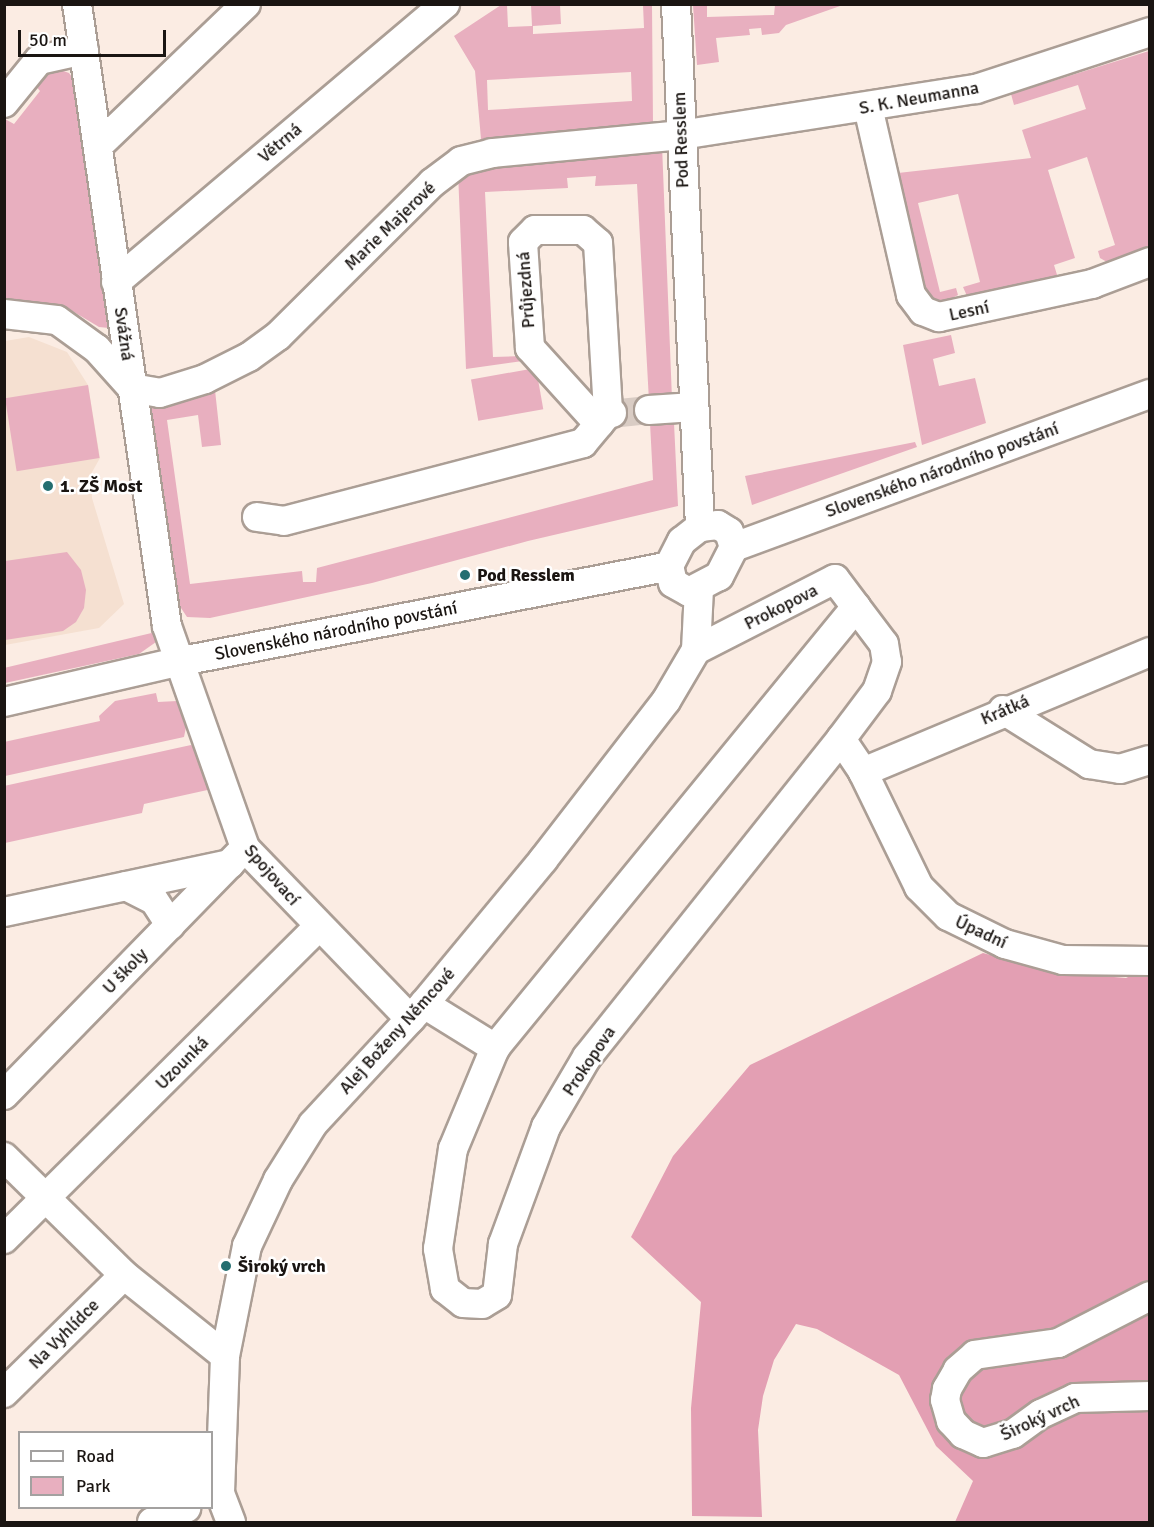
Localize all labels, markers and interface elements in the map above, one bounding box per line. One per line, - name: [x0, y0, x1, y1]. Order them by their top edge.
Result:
- scale bar: [21, 18, 170, 56]
- text: 50 m: [29, 29, 67, 51]
- street label: S. K. Neumanna: [857, 77, 981, 119]
- street label: Pod Resslem: [669, 91, 693, 189]
- street label: Větrná: [254, 119, 306, 167]
- street label: Marie Majerové: [340, 177, 440, 275]
- street label: Průjezdná: [513, 251, 539, 329]
- street label: Lesní: [947, 296, 991, 326]
- street label: Svážná: [110, 306, 138, 362]
- street label: Slovenského národního povstání: [822, 418, 1062, 522]
- place label: 1. ZŠ Most: [60, 475, 142, 497]
- marker: 1. ZŠ Most: [41, 479, 55, 493]
- place label: Pod Resslem: [477, 564, 575, 586]
- marker: Pod Resslem: [458, 568, 472, 582]
- street label: Prokopova: [741, 579, 821, 635]
- street label: Slovenského národního povstání: [213, 597, 459, 665]
- street label: Krátká: [977, 690, 1033, 730]
- street label: Spojovací: [240, 840, 304, 910]
- street label: Úpadní: [952, 911, 1010, 953]
- street label: U školy: [98, 944, 152, 998]
- street label: Alej Boženy Němcové: [335, 963, 459, 1099]
- street label: Prokopova: [558, 1022, 620, 1100]
- street label: Uzounká: [151, 1032, 213, 1094]
- place label: Široký vrch: [238, 1255, 326, 1277]
- marker: Široký vrch: [219, 1259, 233, 1273]
- street label: Na Vyhlídce: [24, 1294, 104, 1374]
- street label: Široký vrch: [997, 1390, 1083, 1446]
- legend: [18, 1431, 213, 1509]
- text: Road: [76, 1445, 115, 1467]
- text: Park: [76, 1475, 111, 1497]

